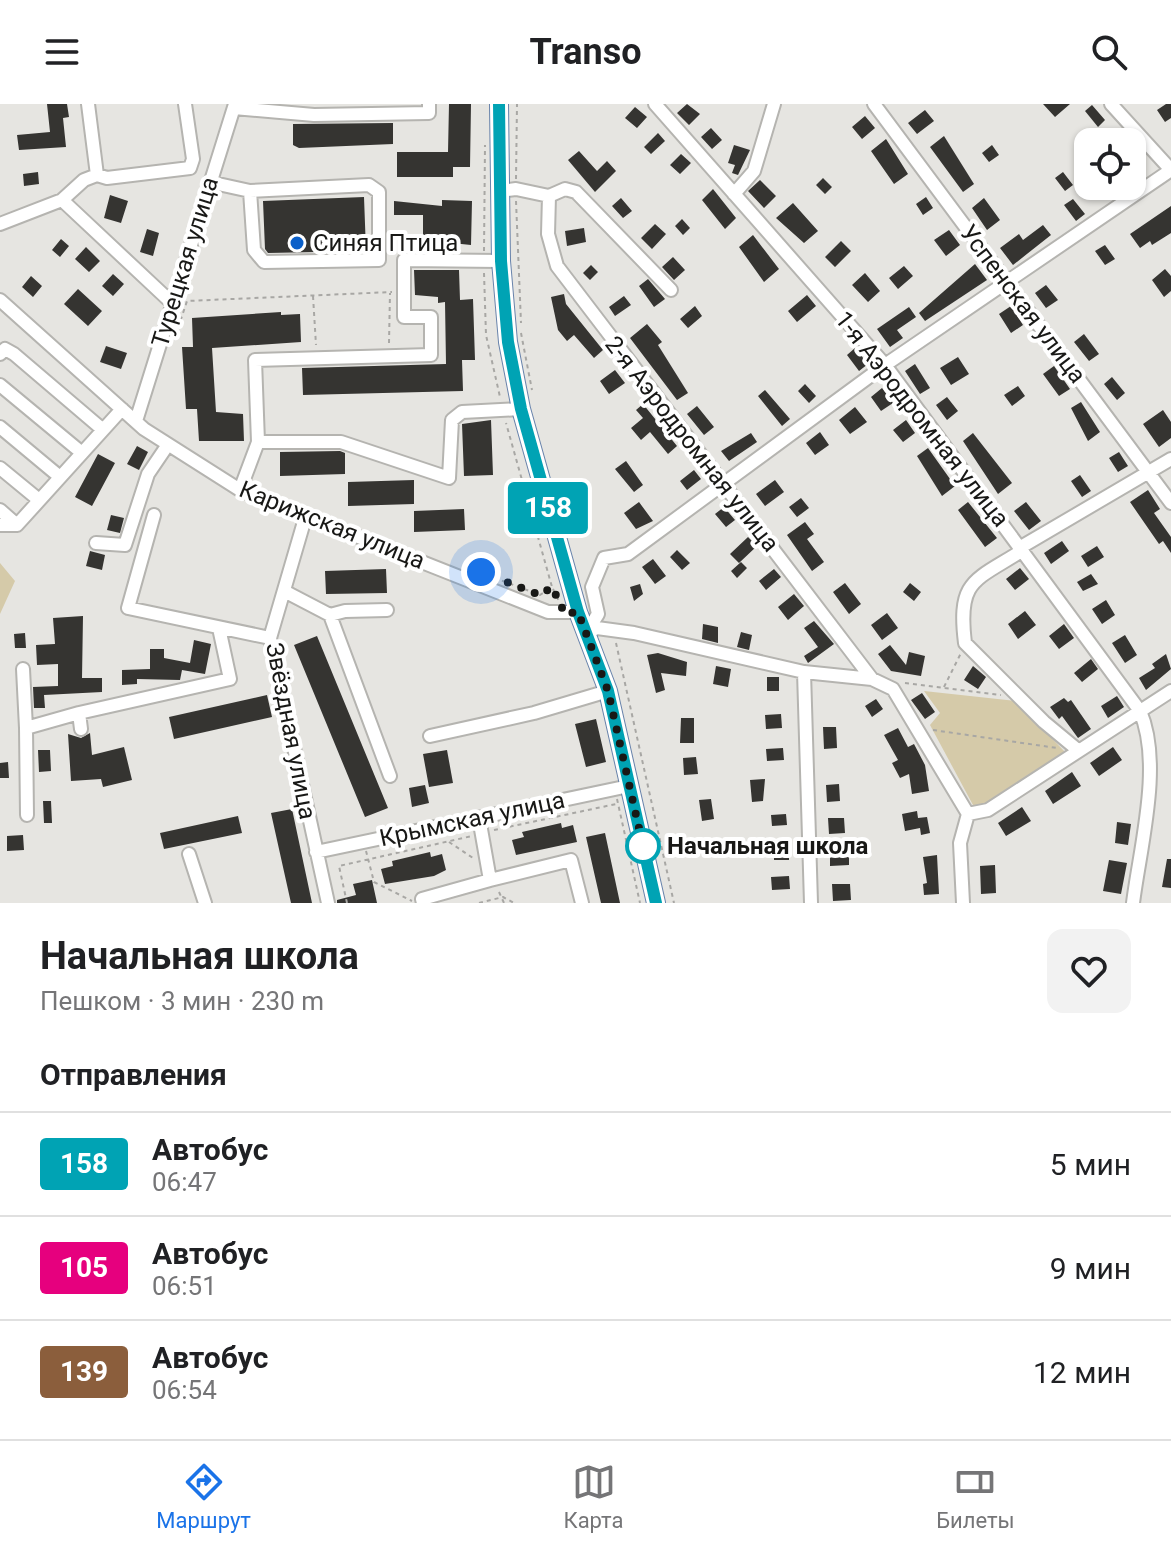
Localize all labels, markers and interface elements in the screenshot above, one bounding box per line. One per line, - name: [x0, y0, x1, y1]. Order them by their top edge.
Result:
- icon: menu: [40, 30, 84, 74]
- icon: search: [1087, 30, 1131, 74]
- text: Transo: [530, 31, 641, 73]
- map controls: [1074, 128, 1146, 200]
- button: locate: [1074, 128, 1146, 200]
- street label: Турецкая улица: [146, 174, 224, 350]
- street label: Успенская улица: [954, 219, 1092, 389]
- place label: Синяя Птица: [313, 229, 458, 257]
- marker: Синяя Птица: [288, 234, 306, 252]
- street label: 1-я Аэродромная улица: [829, 306, 1015, 532]
- street label: 2-я Аэродромная улица: [599, 331, 785, 557]
- street label: Карижская улица: [235, 475, 429, 575]
- line badge: 158: [502, 482, 594, 534]
- text: 158: [524, 491, 572, 524]
- your location: [461, 552, 501, 592]
- street label: Звёздная улица: [260, 640, 322, 822]
- street label: Крымская улица: [377, 786, 567, 852]
- marker: Начальная школа: [626, 829, 660, 863]
- place label: Начальная школа: [667, 832, 869, 860]
- button: heart: [1047, 929, 1131, 1013]
- text: Начальная школа: [40, 934, 359, 978]
- text: Пешком · 3 мин · 230 m: [40, 986, 324, 1016]
- text: Отправления: [40, 1057, 227, 1092]
- text: Автобус: [152, 1132, 268, 1167]
- text: 158: [60, 1147, 108, 1180]
- text: 5 мин: [1050, 1147, 1131, 1182]
- text: 06:47: [152, 1167, 217, 1197]
- text: Автобус: [152, 1236, 268, 1271]
- text: 105: [60, 1251, 108, 1284]
- text: 9 мин: [1050, 1251, 1131, 1286]
- text: 06:51: [152, 1271, 217, 1301]
- text: Автобус: [152, 1340, 268, 1375]
- text: 139: [60, 1355, 108, 1388]
- text: 12 мин: [1033, 1355, 1131, 1390]
- text: 06:54: [152, 1375, 217, 1405]
- tab: Маршрут: [156, 1460, 251, 1533]
- tab: Карта: [564, 1460, 624, 1533]
- tab: Билеты: [936, 1460, 1015, 1533]

